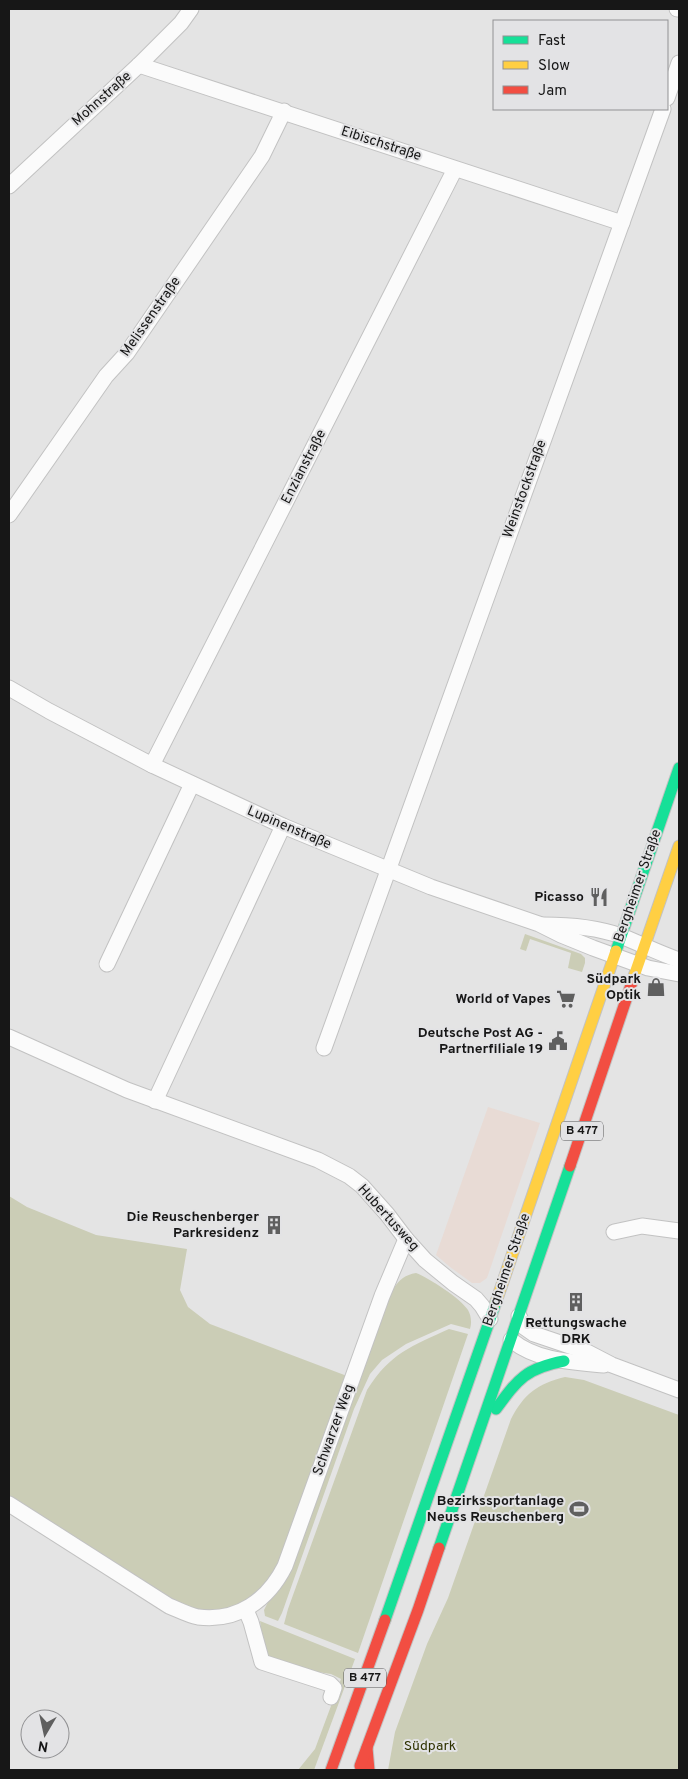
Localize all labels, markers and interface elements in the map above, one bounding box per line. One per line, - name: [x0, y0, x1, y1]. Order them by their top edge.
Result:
- legend: [493, 20, 668, 110]
- text: Fast: [538, 32, 566, 51]
- text: Slow: [538, 57, 570, 76]
- street label: Mohnstraße: [69, 68, 135, 130]
- text: Jam: [538, 82, 567, 101]
- street label: Eibischstraße: [339, 123, 423, 165]
- street label: Melissenstraße: [117, 274, 185, 360]
- street label: Enzianstraße: [278, 427, 330, 507]
- street label: Weinstockstraße: [499, 438, 551, 540]
- street label: Lupinenstraße: [244, 803, 334, 853]
- street label: Bergheimer Straße: [611, 827, 665, 945]
- restaurant icon: Picasso: [588, 886, 610, 908]
- place label: Picasso: [534, 889, 584, 906]
- place label: Südpark Optik: [586, 971, 641, 1004]
- shop icon: Südpark Optik: [645, 976, 667, 998]
- supermarket icon: World of Vapes: [555, 988, 577, 1010]
- place label: World of Vapes: [456, 991, 551, 1008]
- place label: Deutsche Post AG - Partnerfiliale 19: [418, 1025, 543, 1058]
- public building icon: Deutsche Post AG - Partnerfiliale 19: [547, 1030, 569, 1052]
- road number: B 477: [561, 1122, 603, 1140]
- street label: Hubertusweg: [354, 1181, 422, 1255]
- place label: Die Reuschenberger Parkresidenz: [127, 1209, 259, 1242]
- street label: Bergheimer Straße: [480, 1211, 534, 1329]
- building icon: Die Reuschenberger Parkresidenz: [263, 1214, 285, 1236]
- building icon: Rettungswache DRK: [565, 1291, 587, 1313]
- place label: Rettungswache DRK: [525, 1315, 627, 1348]
- street label: Schwarzer Weg: [310, 1382, 358, 1478]
- place label: Bezirkssportanlage Neuss Reuschenberg: [427, 1493, 564, 1526]
- sports icon: Bezirkssportanlage Neuss Reuschenberg: [568, 1498, 590, 1520]
- road number: B 477: [344, 1669, 386, 1688]
- north arrow: [20, 1709, 70, 1759]
- text: N: [37, 1736, 50, 1755]
- park label: Südpark: [404, 1738, 456, 1755]

